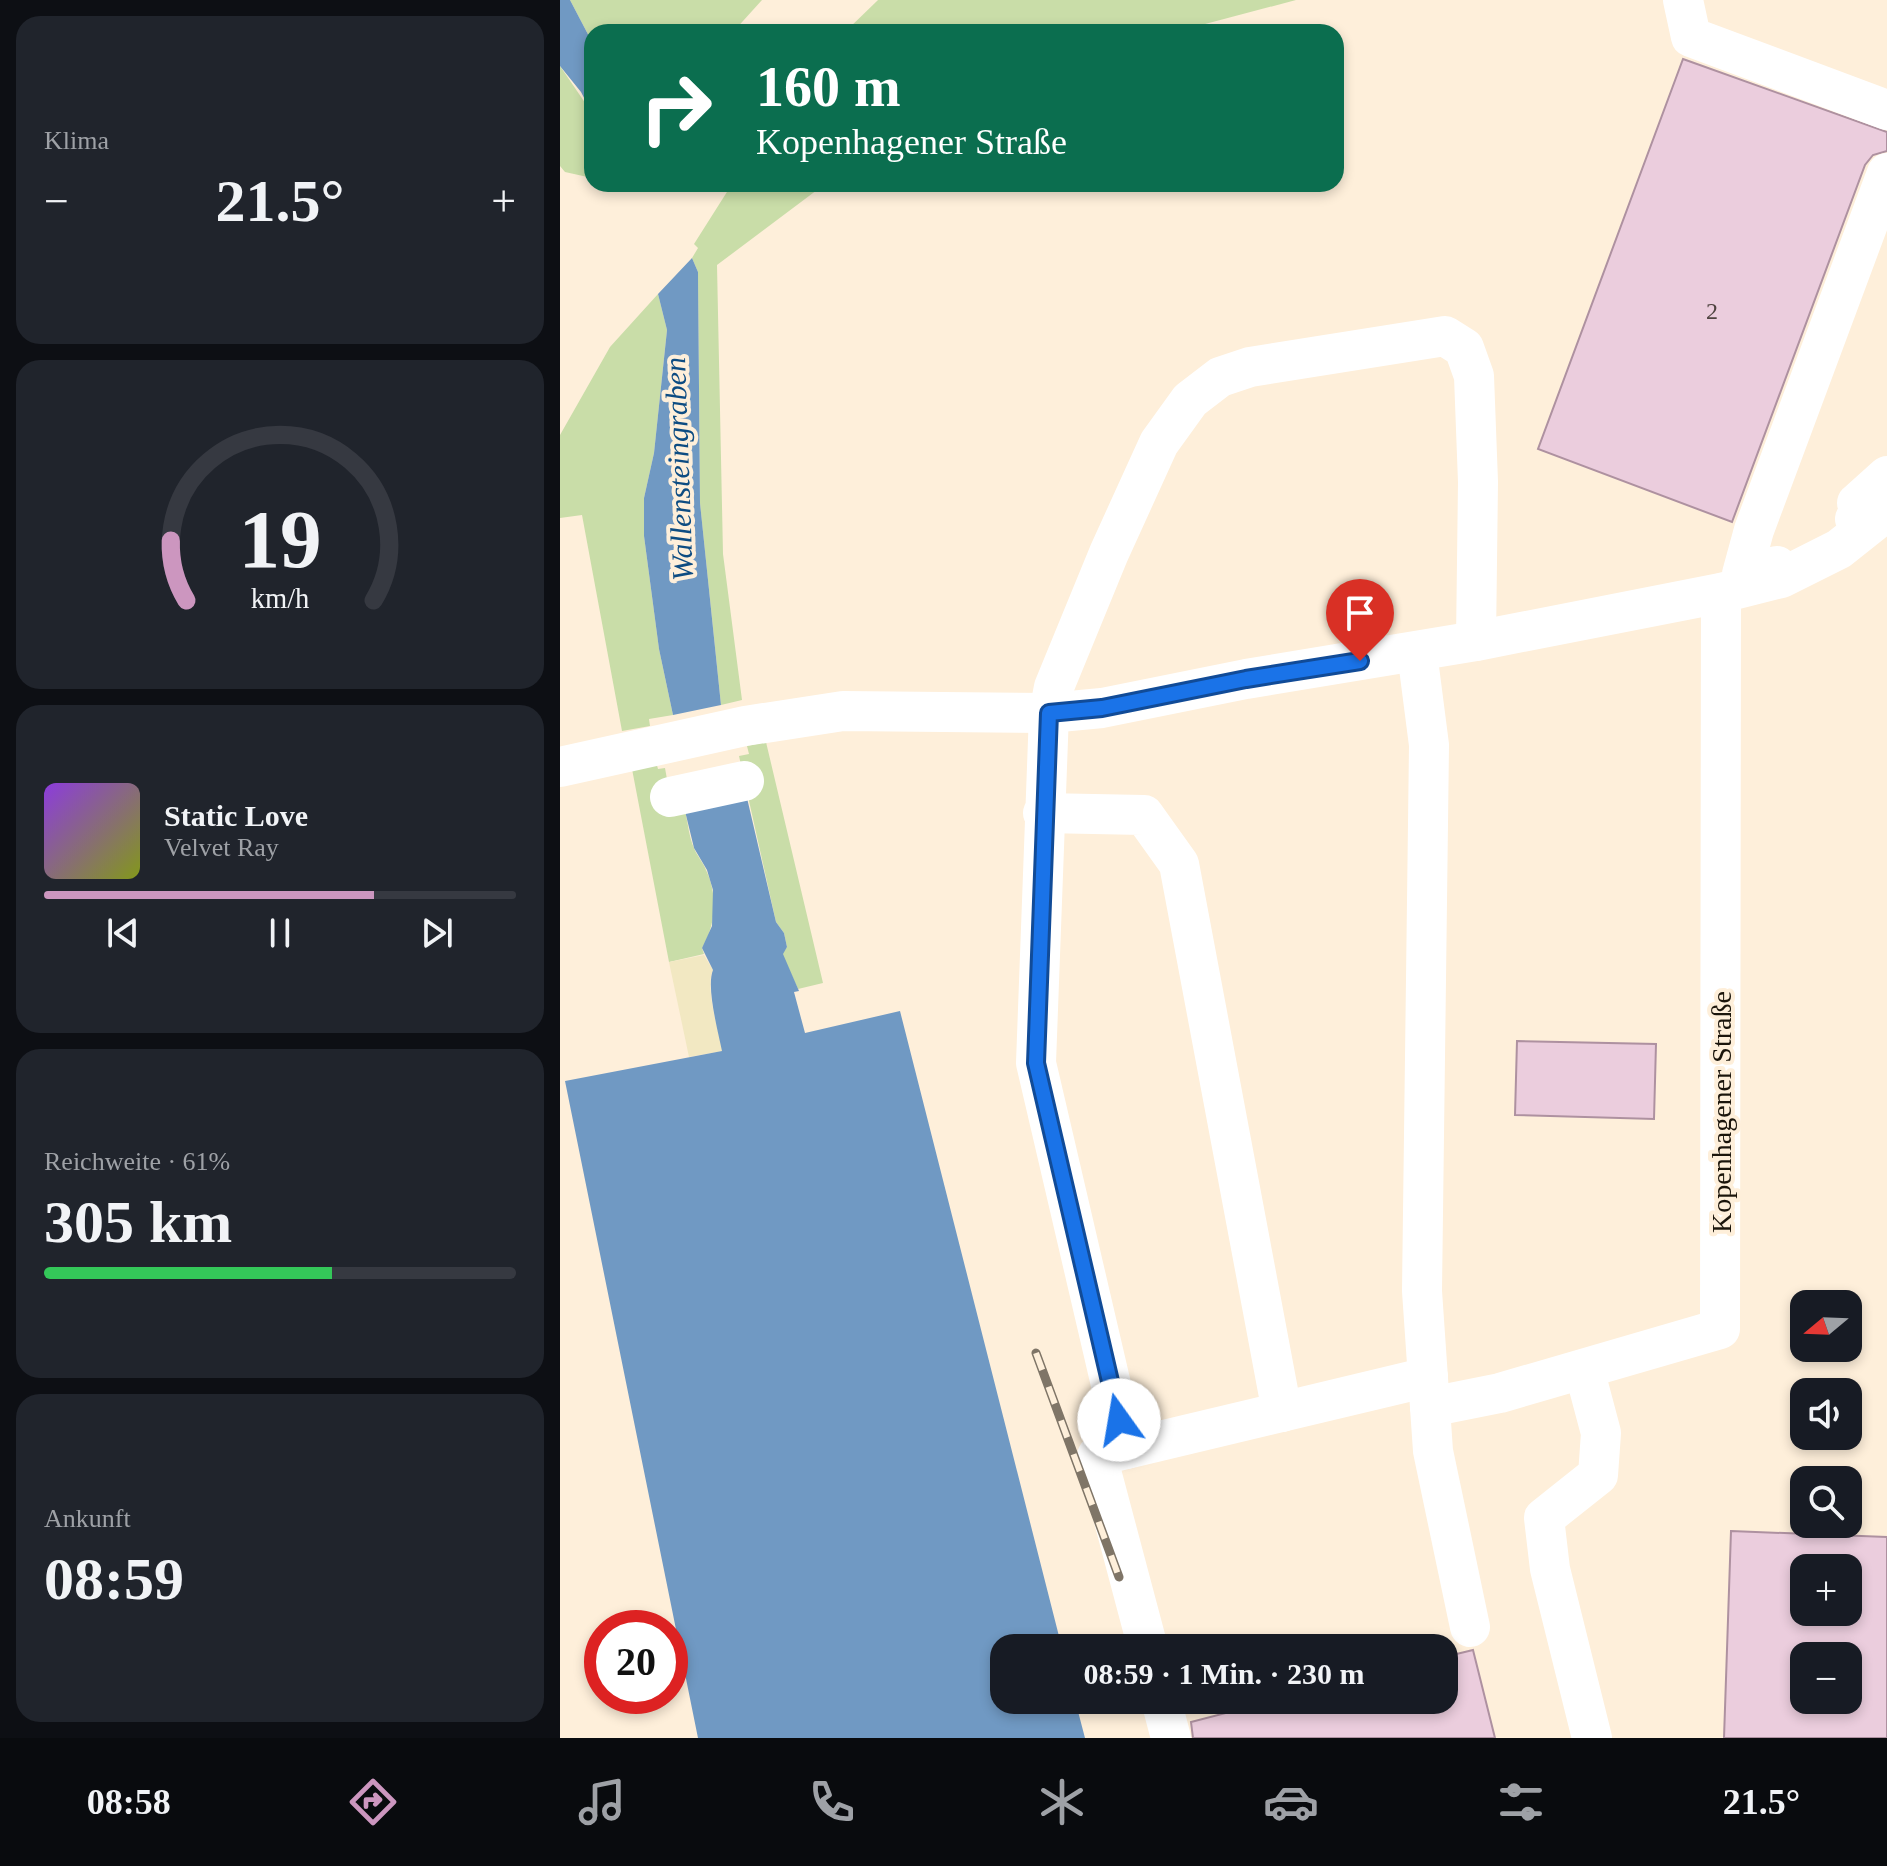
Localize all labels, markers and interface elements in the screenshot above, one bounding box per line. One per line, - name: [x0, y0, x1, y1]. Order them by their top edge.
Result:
- icon: right: [624, 56, 728, 160]
- text: 160 m: [756, 56, 901, 118]
- text: Kopenhagener Straße: [756, 122, 1067, 162]
- text: Klima: [44, 126, 109, 155]
- text: 21.5°: [216, 168, 345, 234]
- text: −: [44, 177, 69, 226]
- text: +: [491, 177, 516, 226]
- house number: 2: [1706, 298, 1718, 324]
- water label: Wallensteingraben: [658, 357, 699, 581]
- text: 19: [238, 492, 322, 584]
- pin: [1326, 579, 1394, 661]
- text: km/h: [251, 583, 309, 614]
- icon: arrive: [1338, 591, 1382, 635]
- text: Static Love: [164, 799, 308, 832]
- text: Velvet Ray: [164, 833, 279, 862]
- icon: previous: [101, 911, 145, 955]
- icon: pause: [258, 911, 302, 955]
- icon: next: [415, 911, 459, 955]
- street label: Kopenhagener Straße: [1706, 991, 1737, 1233]
- text: Reichweite · 61%: [44, 1147, 230, 1176]
- text: 305 km: [44, 1189, 232, 1255]
- north arrow: [1790, 1290, 1862, 1362]
- map controls: [1790, 1290, 1862, 1714]
- position arrow: [1077, 1378, 1161, 1462]
- button: sound: [1790, 1378, 1862, 1450]
- button: search: [1790, 1466, 1862, 1538]
- text: Ankunft: [44, 1504, 131, 1533]
- text: 08:59: [44, 1546, 184, 1612]
- button: +: [1790, 1554, 1862, 1626]
- speed limit sign: 20: [584, 1610, 688, 1714]
- button: −: [1790, 1642, 1862, 1714]
- text: 08:59 · 1 Min. · 230 m: [1084, 1657, 1364, 1690]
- icon: directions: [345, 1774, 401, 1830]
- icon: music: [574, 1774, 630, 1830]
- icon: phone: [804, 1774, 860, 1830]
- icon: climate: [1034, 1774, 1090, 1830]
- icon: car: [1263, 1774, 1319, 1830]
- icon: filters: [1493, 1774, 1549, 1830]
- text: 08:58: [87, 1782, 171, 1822]
- text: 21.5°: [1723, 1782, 1800, 1822]

